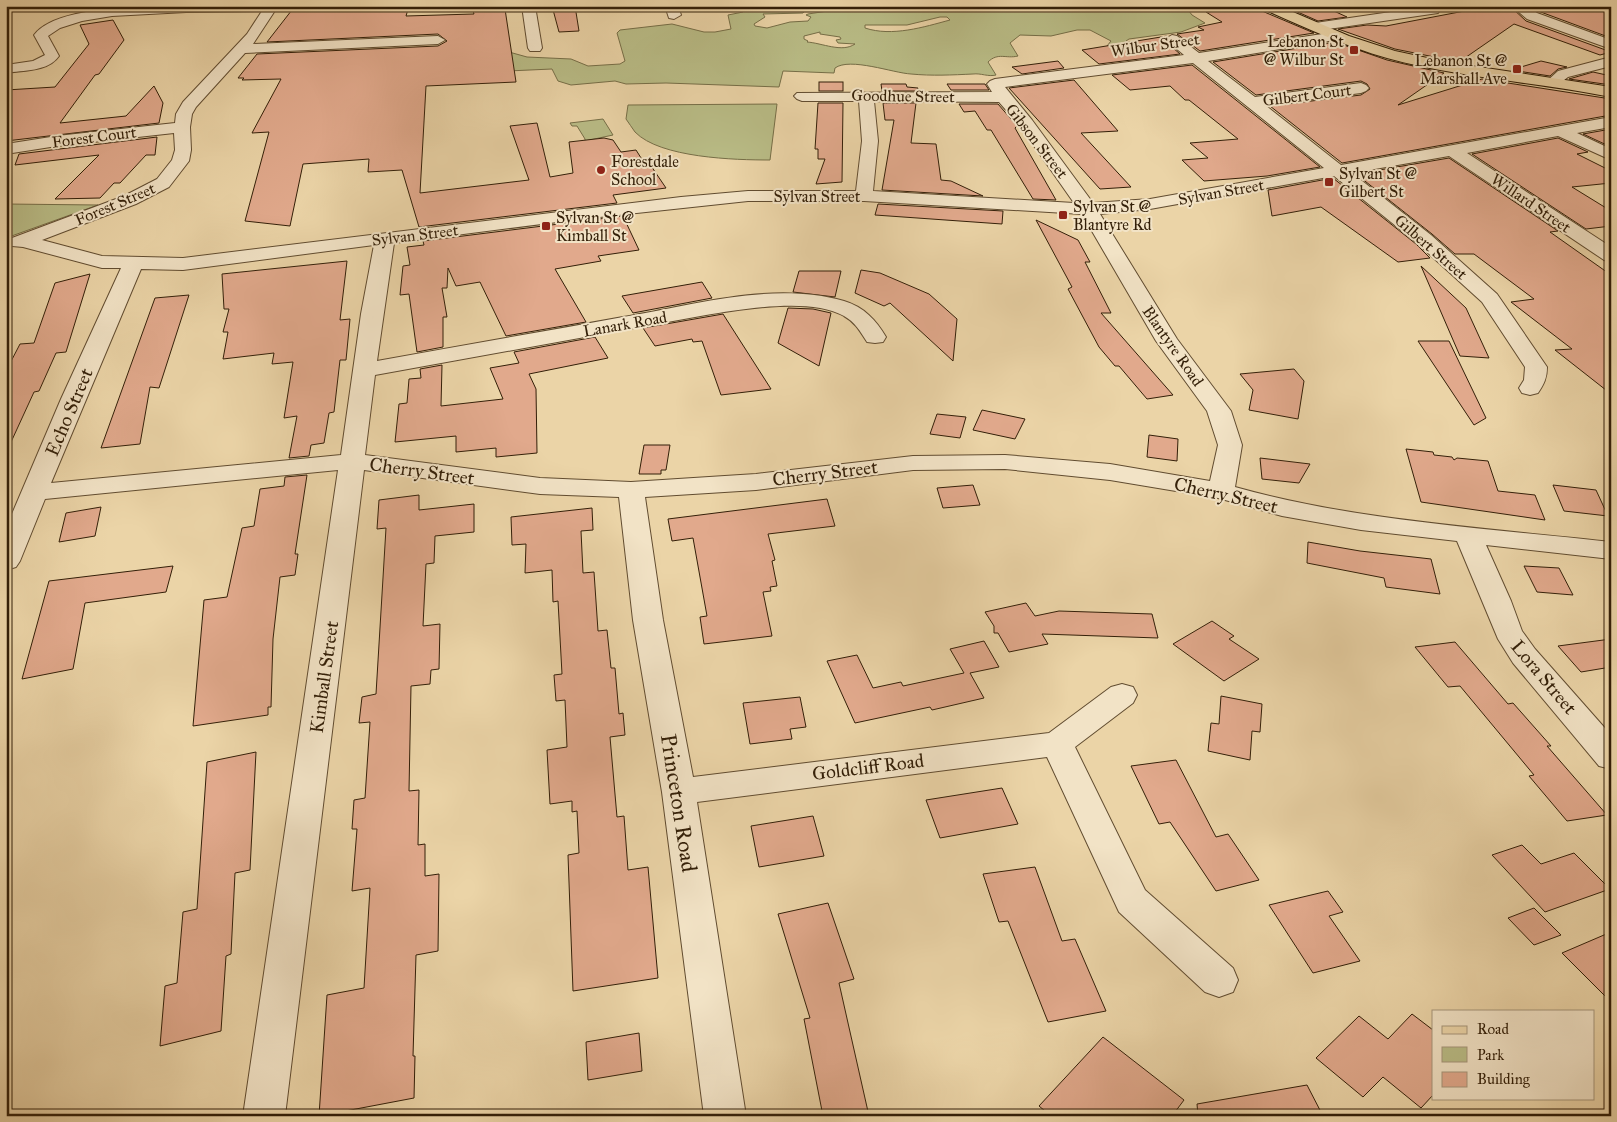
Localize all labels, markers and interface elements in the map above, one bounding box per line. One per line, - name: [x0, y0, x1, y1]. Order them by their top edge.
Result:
- street label: Wilbur Street: [1109, 29, 1201, 61]
- place label: Lebanon St @ Wilbur St: [1264, 32, 1344, 69]
- marker: Lebanon St @ Wilbur St: [1348, 44, 1360, 56]
- place label: Lebanon St @ Marshall Ave: [1414, 51, 1507, 88]
- marker: Lebanon St @ Marshall Ave: [1511, 63, 1523, 75]
- street label: Gilbert Court: [1262, 80, 1353, 110]
- street label: Goodhue Street: [851, 86, 955, 106]
- street label: Gibson Street: [1002, 100, 1072, 182]
- street label: Forest Court: [51, 122, 138, 152]
- place label: Forestdale School: [611, 152, 679, 189]
- marker: Forestdale School: [595, 164, 607, 176]
- place label: Sylvan St @ Gilbert St: [1339, 164, 1417, 201]
- street label: Willard Street: [1487, 169, 1575, 237]
- street label: Sylvan Street: [1177, 175, 1266, 209]
- marker: Sylvan St @ Gilbert St: [1323, 176, 1335, 188]
- street label: Forest Street: [72, 178, 158, 229]
- street label: Sylvan Street: [774, 187, 861, 206]
- place label: Sylvan St @ Blantyre Rd: [1073, 197, 1152, 234]
- place label: Sylvan St @ Kimball St: [556, 208, 634, 245]
- marker: Sylvan St @ Blantyre Rd: [1057, 209, 1069, 221]
- street label: Gilbert Street: [1391, 210, 1471, 284]
- street label: Sylvan Street: [371, 220, 460, 250]
- marker: Sylvan St @ Kimball St: [540, 220, 552, 232]
- street label: Blantyre Road: [1138, 302, 1208, 390]
- street label: Lanark Road: [582, 307, 668, 341]
- street label: Echo Street: [40, 364, 98, 459]
- street label: Cherry Street: [368, 452, 476, 490]
- street label: Cherry Street: [771, 455, 879, 491]
- street label: Cherry Street: [1172, 472, 1280, 518]
- street label: Kimball Street: [305, 619, 343, 735]
- street label: Lora Street: [1506, 635, 1582, 719]
- street label: Princeton Road: [655, 732, 703, 874]
- street label: Goldcliff Road: [811, 749, 926, 785]
- legend: [1432, 1010, 1594, 1100]
- text: Road: [1477, 1020, 1509, 1038]
- text: Park: [1477, 1046, 1504, 1064]
- text: Building: [1477, 1070, 1531, 1088]

